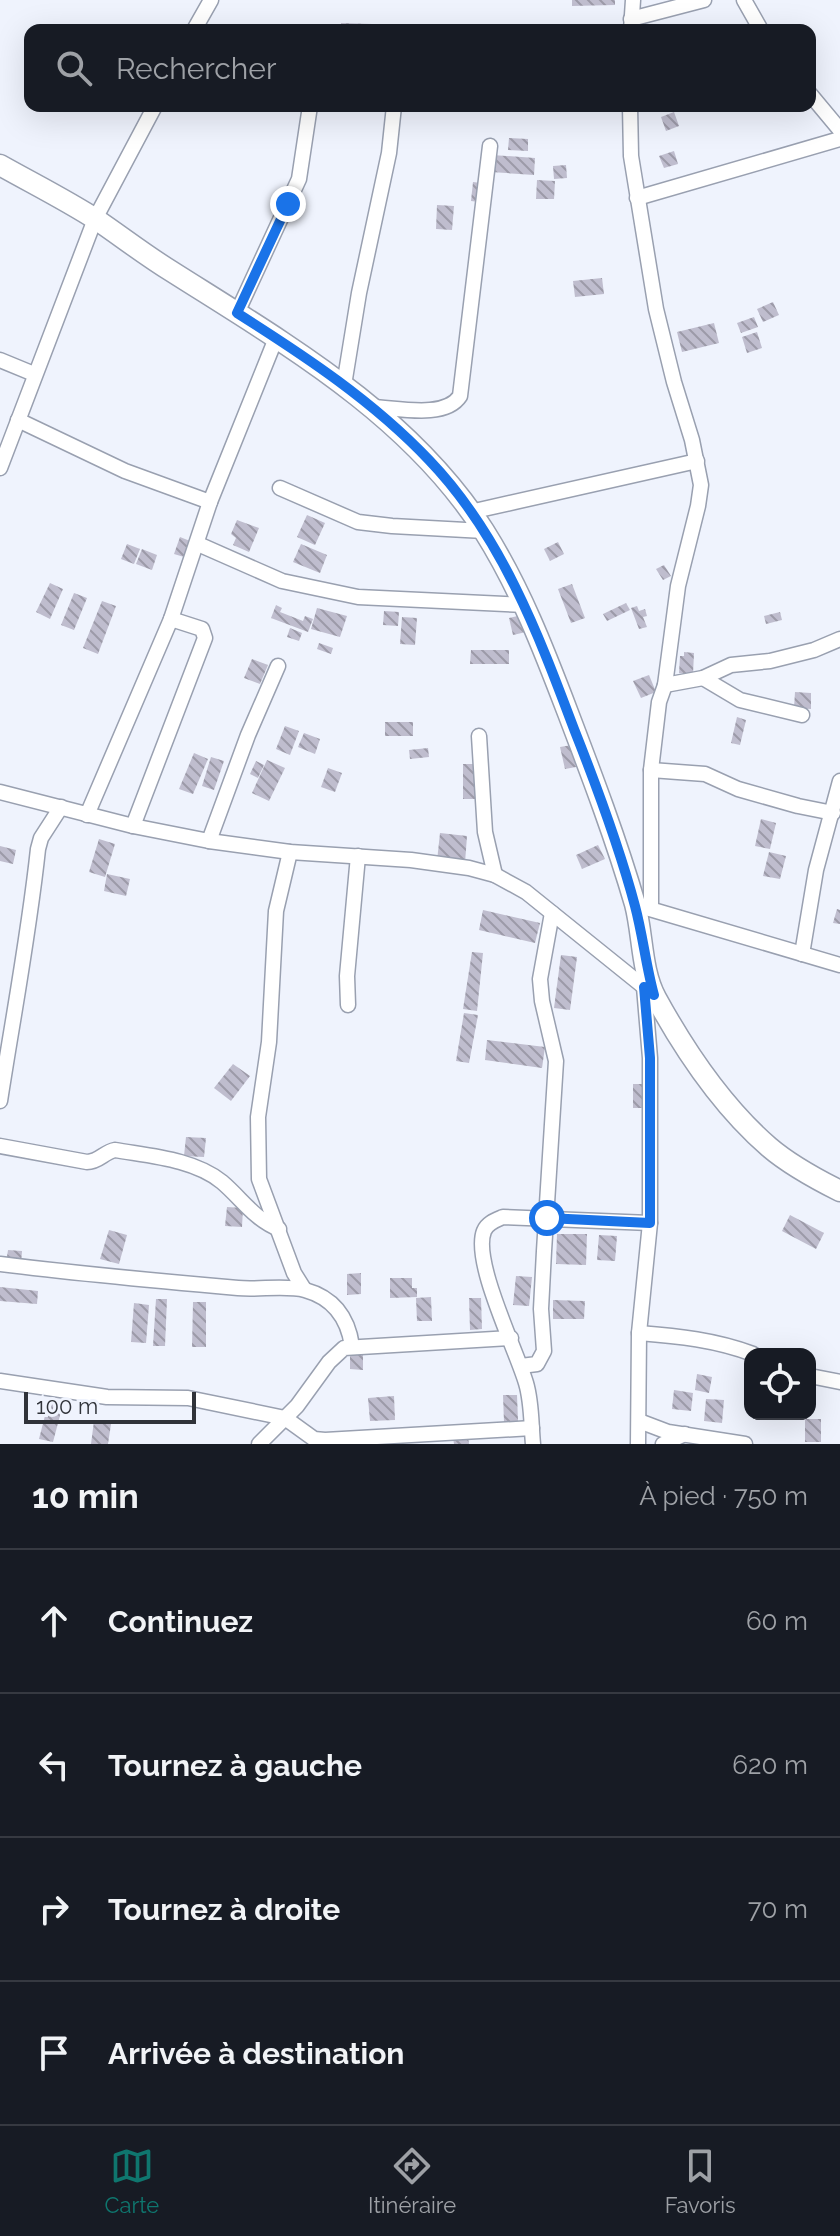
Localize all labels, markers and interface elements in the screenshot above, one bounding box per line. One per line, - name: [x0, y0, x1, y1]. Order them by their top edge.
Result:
- search box: [24, 24, 816, 112]
- icon: search: [52, 46, 96, 90]
- text: Rechercher: [116, 51, 276, 86]
- route end: [270, 186, 306, 222]
- route start: [529, 1200, 565, 1236]
- map controls: [744, 1348, 816, 1420]
- button: locate: [744, 1348, 816, 1420]
- scale bar: [24, 1388, 196, 1424]
- text: 100 m: [36, 1393, 98, 1419]
- text: 10 min: [32, 1476, 139, 1516]
- text: À pied · 750 m: [639, 1481, 808, 1511]
- icon: ahead: [32, 1599, 76, 1643]
- text: Continuez: [108, 1604, 253, 1639]
- text: 60 m: [746, 1606, 808, 1636]
- icon: left: [32, 1743, 76, 1787]
- text: Tournez à gauche: [108, 1748, 362, 1783]
- text: 620 m: [732, 1750, 808, 1780]
- icon: right: [32, 1887, 76, 1931]
- text: Tournez à droite: [108, 1892, 340, 1927]
- text: 70 m: [748, 1894, 808, 1924]
- icon: arrive: [32, 2031, 76, 2075]
- text: Arrivée à destination: [108, 2036, 404, 2071]
- tab: Carte: [104, 2144, 159, 2218]
- tab: Itinéraire: [368, 2144, 456, 2218]
- tab: Favoris: [665, 2144, 736, 2218]

